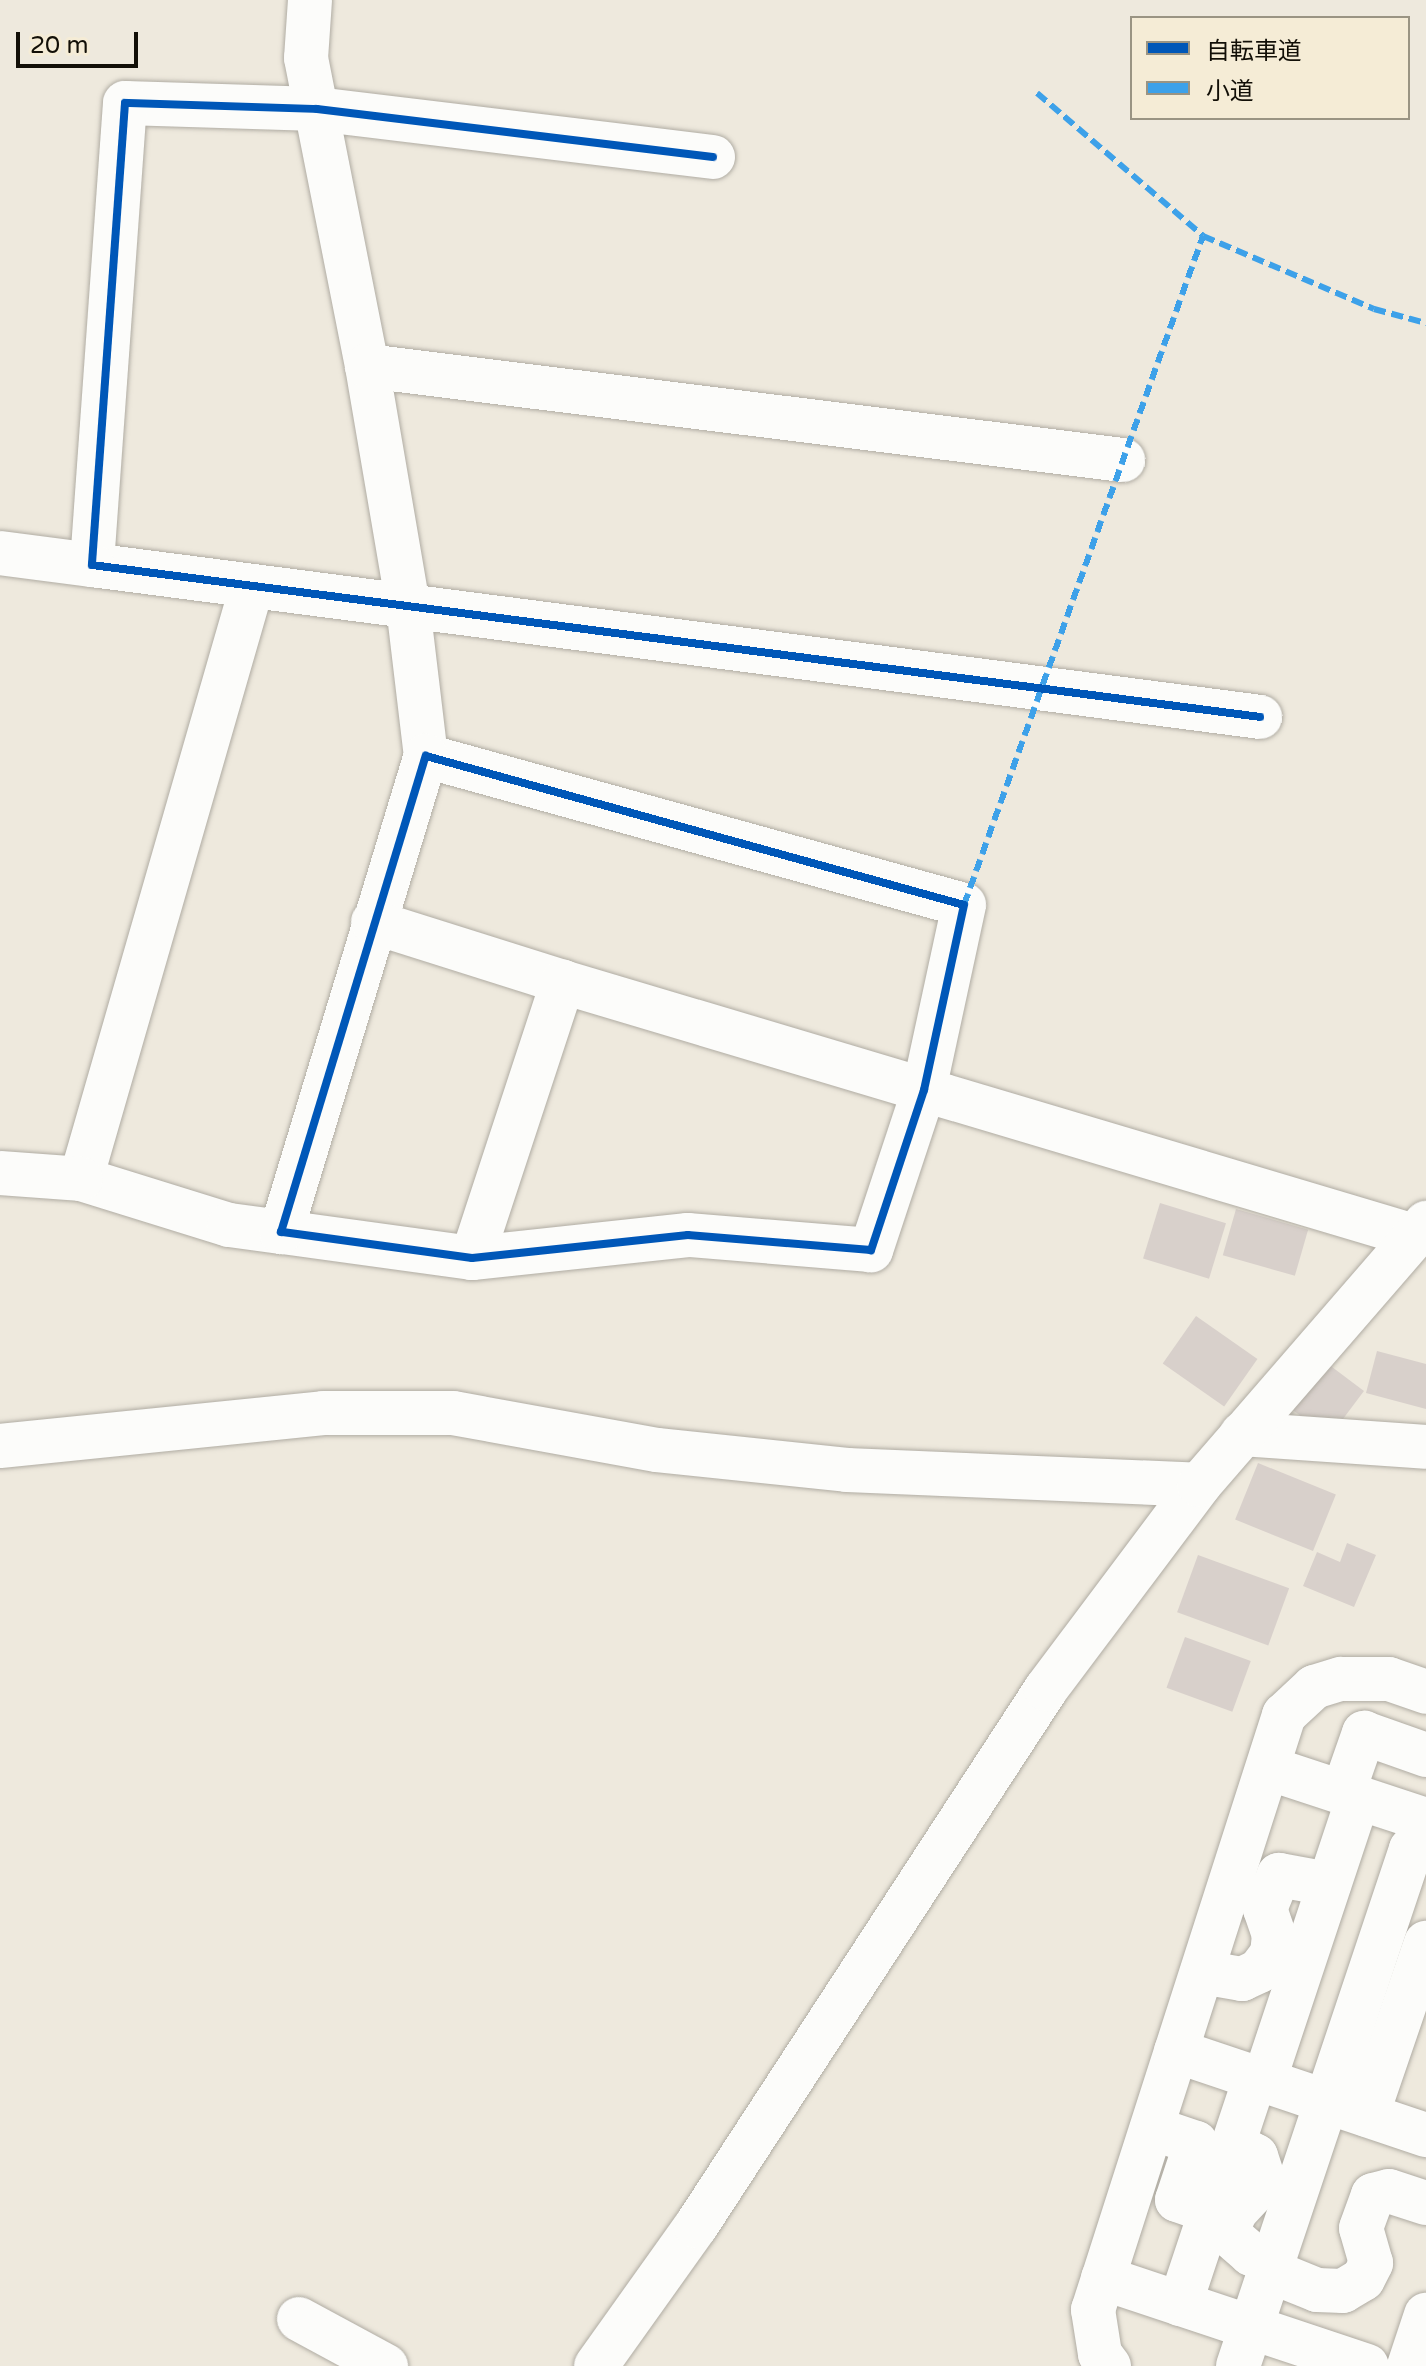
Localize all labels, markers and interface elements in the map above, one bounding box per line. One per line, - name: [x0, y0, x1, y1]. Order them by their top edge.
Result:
- scale bar: [20, 16, 142, 66]
- legend: [1130, 16, 1410, 120]
- text: 20 m: [30, 31, 88, 60]
- text: 自転車道: [1206, 37, 1302, 66]
- text: 小道: [1206, 77, 1254, 106]

